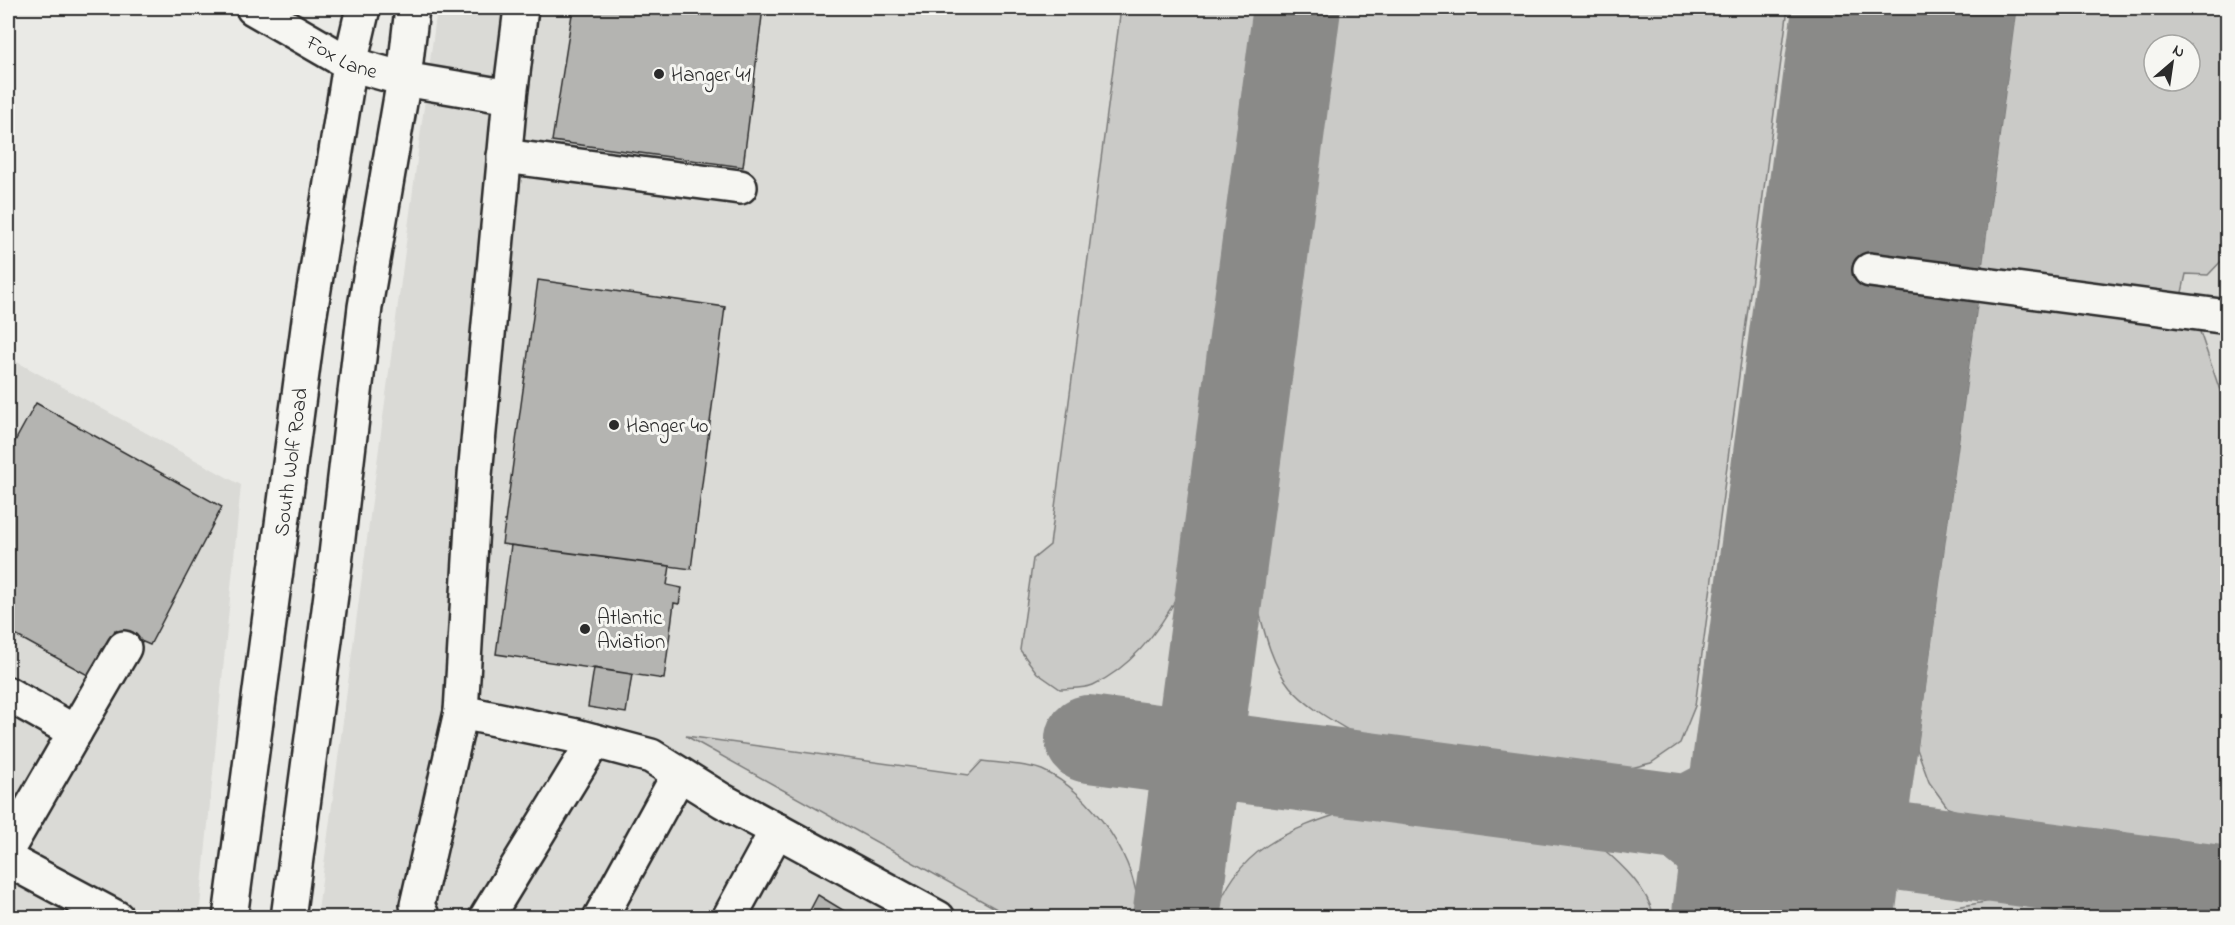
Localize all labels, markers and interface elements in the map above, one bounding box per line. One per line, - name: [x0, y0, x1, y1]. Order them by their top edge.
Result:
- street label: Fox Lane: [299, 28, 381, 88]
- north arrow: [2142, 33, 2202, 93]
- text: N: [2168, 39, 2189, 65]
- place label: Hanger 41: [671, 61, 751, 93]
- marker: Hanger 41: [652, 67, 666, 81]
- street label: South Wolf Road: [268, 386, 317, 538]
- place label: Hanger 40: [626, 412, 708, 444]
- marker: Hanger 40: [607, 418, 621, 432]
- place label: Atlantic Aviation: [597, 604, 665, 658]
- marker: Atlantic Aviation: [578, 622, 592, 636]

